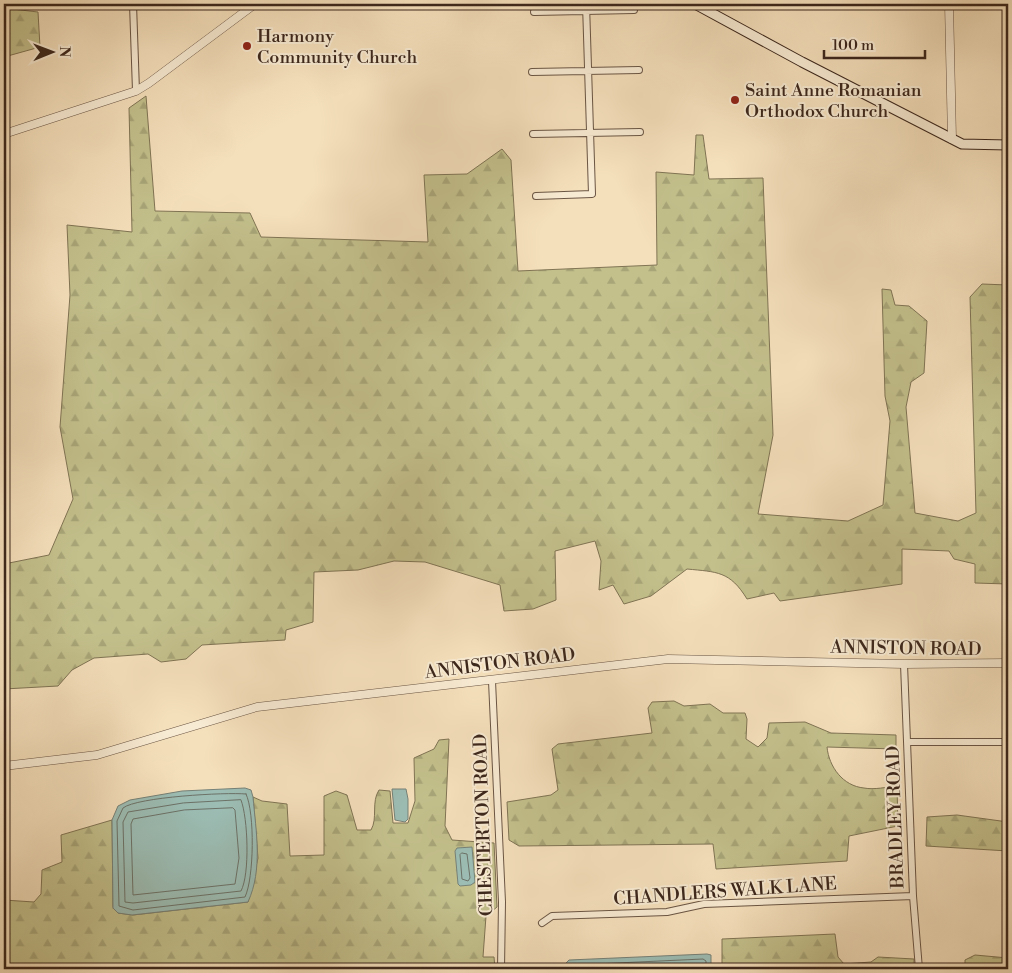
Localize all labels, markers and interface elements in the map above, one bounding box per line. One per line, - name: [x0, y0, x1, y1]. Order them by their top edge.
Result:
- place label: Harmony Community Church: [257, 25, 417, 69]
- north arrow: [28, 28, 78, 78]
- scale bar: [824, 28, 926, 60]
- text: 100 m: [832, 36, 874, 55]
- marker: Harmony Community Church: [241, 40, 253, 52]
- text: N: [55, 46, 73, 57]
- place label: Saint Anne Romanian Orthodox Church: [745, 79, 922, 123]
- marker: Saint Anne Romanian Orthodox Church: [729, 94, 741, 106]
- street label: ANNISTON ROAD: [829, 636, 982, 661]
- street label: ANNISTON ROAD: [423, 643, 577, 684]
- street label: CHESTERTON ROAD: [469, 733, 498, 917]
- street label: BRADLEY ROAD: [882, 745, 910, 890]
- street label: CHANDLERS WALK LANE: [612, 872, 838, 911]

